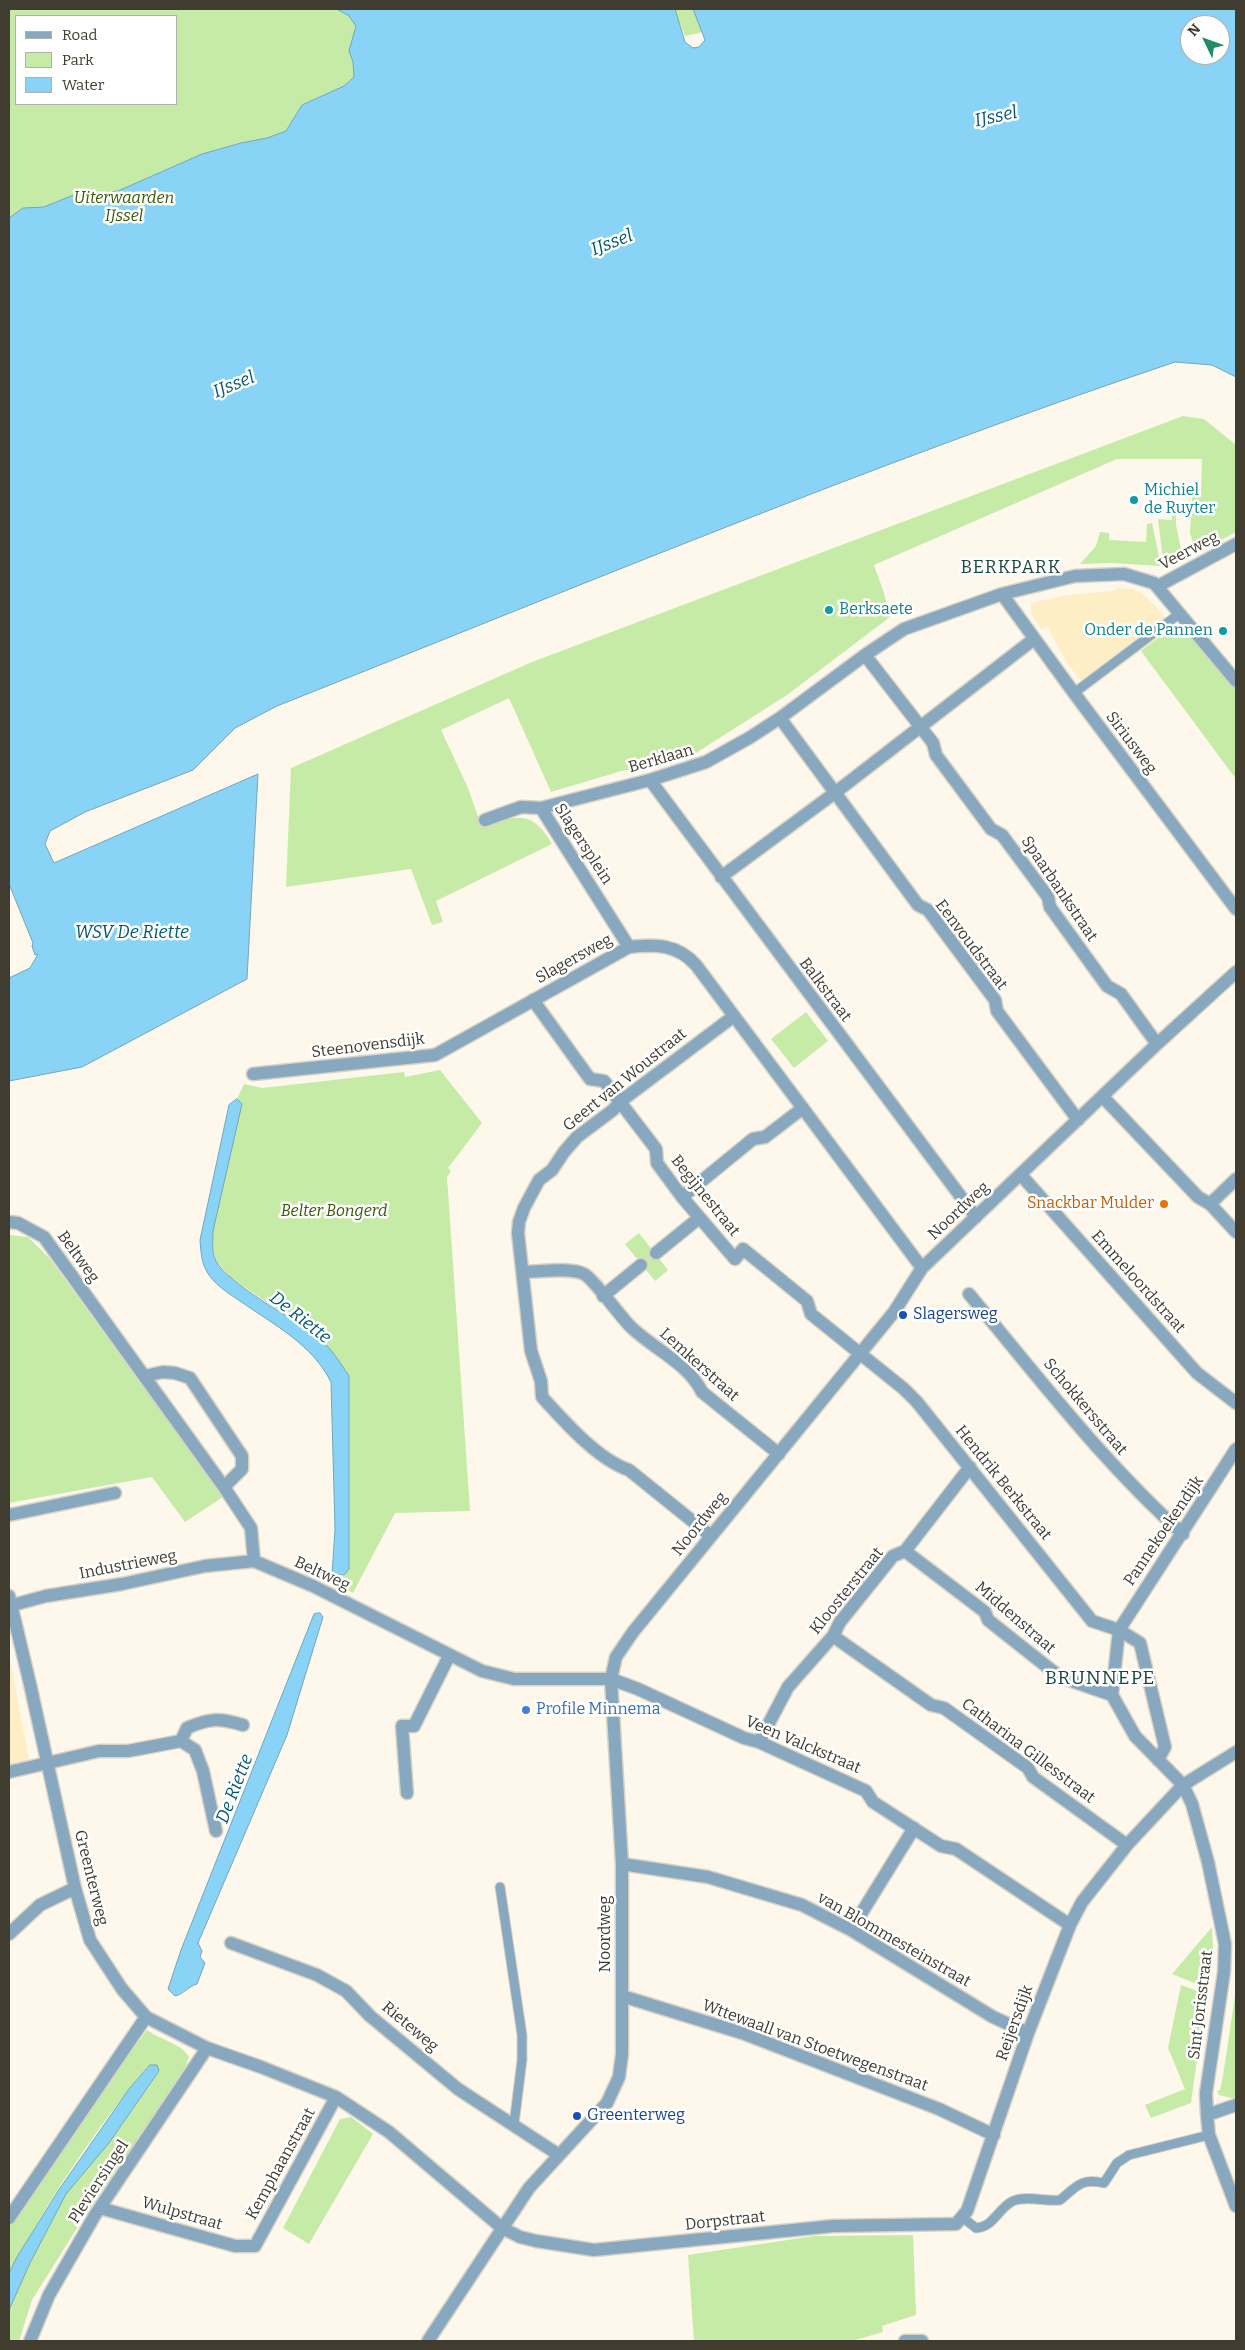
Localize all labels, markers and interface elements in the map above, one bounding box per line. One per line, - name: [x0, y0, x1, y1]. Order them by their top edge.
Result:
- legend: [15, 15, 178, 105]
- north arrow: [1180, 15, 1230, 65]
- text: N: [1184, 21, 1204, 40]
- text: Road: [62, 26, 97, 44]
- text: Park: [62, 51, 94, 69]
- text: Water: [62, 76, 104, 94]
- water label: IJssel: [973, 102, 1019, 132]
- park label: Uiterwaarden IJssel: [74, 189, 174, 227]
- water label: IJssel: [588, 225, 636, 261]
- water label: IJssel: [210, 367, 258, 403]
- place label: Michiel de Ruyter: [1144, 481, 1215, 519]
- marker: Michiel de Ruyter: [1128, 494, 1140, 506]
- street label: Veerweg: [1156, 527, 1222, 575]
- district label: BERKPARK: [960, 557, 1062, 579]
- place label: Berksaete: [839, 600, 913, 620]
- marker: Berksaete: [823, 604, 835, 616]
- place label: Onder de Pannen: [1084, 621, 1213, 641]
- marker: Onder de Pannen: [1217, 625, 1229, 637]
- street label: Siriusweg: [1101, 708, 1161, 778]
- street label: Berklaan: [626, 741, 696, 777]
- street label: Slagersplein: [550, 800, 616, 888]
- street label: Spaarbankstraat: [1017, 833, 1101, 945]
- street label: Eenvoudstraat: [931, 896, 1011, 994]
- water label: WSV De Riette: [75, 922, 189, 944]
- street label: Slagersweg: [532, 930, 616, 988]
- street label: Balkstraat: [795, 954, 855, 1026]
- street label: Geert van Woustraat: [559, 1024, 691, 1136]
- street label: Steenovensdijk: [310, 1030, 426, 1062]
- street label: Begijnestraat: [666, 1152, 744, 1240]
- street label: Noordweg: [924, 1178, 994, 1244]
- place label: Snackbar Mulder: [1027, 1194, 1154, 1214]
- marker: Snackbar Mulder: [1158, 1198, 1170, 1210]
- park label: Belter Bongerd: [281, 1202, 387, 1222]
- street label: Beltweg: [53, 1227, 103, 1287]
- street label: Emmeloordstraat: [1087, 1227, 1189, 1337]
- water label: De Riette: [265, 1287, 335, 1349]
- place label: Slagersweg: [913, 1305, 998, 1325]
- marker: Slagersweg: [897, 1309, 909, 1321]
- street label: Lemkerstraat: [655, 1324, 743, 1406]
- street label: Schokkersstraat: [1039, 1355, 1131, 1459]
- street label: Hendrik Berkstraat: [951, 1422, 1055, 1544]
- street label: Pannekoekendijk: [1120, 1472, 1208, 1590]
- street label: Noordweg: [668, 1488, 732, 1560]
- street label: Kloosterstraat: [806, 1544, 888, 1638]
- street label: Industrieweg: [78, 1546, 178, 1584]
- street label: Beltweg: [291, 1553, 353, 1595]
- street label: Middenstraat: [971, 1578, 1059, 1658]
- district label: BRUNNEPE: [1044, 1668, 1156, 1690]
- street label: Catharina Gillesstraat: [957, 1695, 1099, 1807]
- place label: Profile Minnema: [536, 1700, 660, 1720]
- marker: Profile Minnema: [520, 1704, 532, 1716]
- street label: Veen Valckstraat: [742, 1712, 864, 1778]
- water label: De Riette: [212, 1751, 258, 1827]
- street label: Greenterweg: [70, 1828, 112, 1928]
- street label: van Blommesteinstraat: [814, 1888, 974, 1992]
- street label: Noordweg: [596, 1896, 616, 1972]
- street label: Sint Jorisstraat: [1185, 1949, 1217, 2061]
- street label: Reijersdijk: [992, 1983, 1038, 2063]
- street label: Wttewaall van Stoetwegenstraat: [699, 1996, 931, 2096]
- street label: Rieteweg: [378, 1998, 442, 2056]
- street label: Kemphaanstraat: [242, 2105, 320, 2223]
- place label: Greenterweg: [587, 2106, 685, 2126]
- marker: Greenterweg: [571, 2110, 583, 2122]
- street label: Pleviersingel: [65, 2137, 133, 2227]
- street label: Wulpstraat: [140, 2193, 224, 2235]
- street label: Dorpstraat: [684, 2207, 766, 2235]

